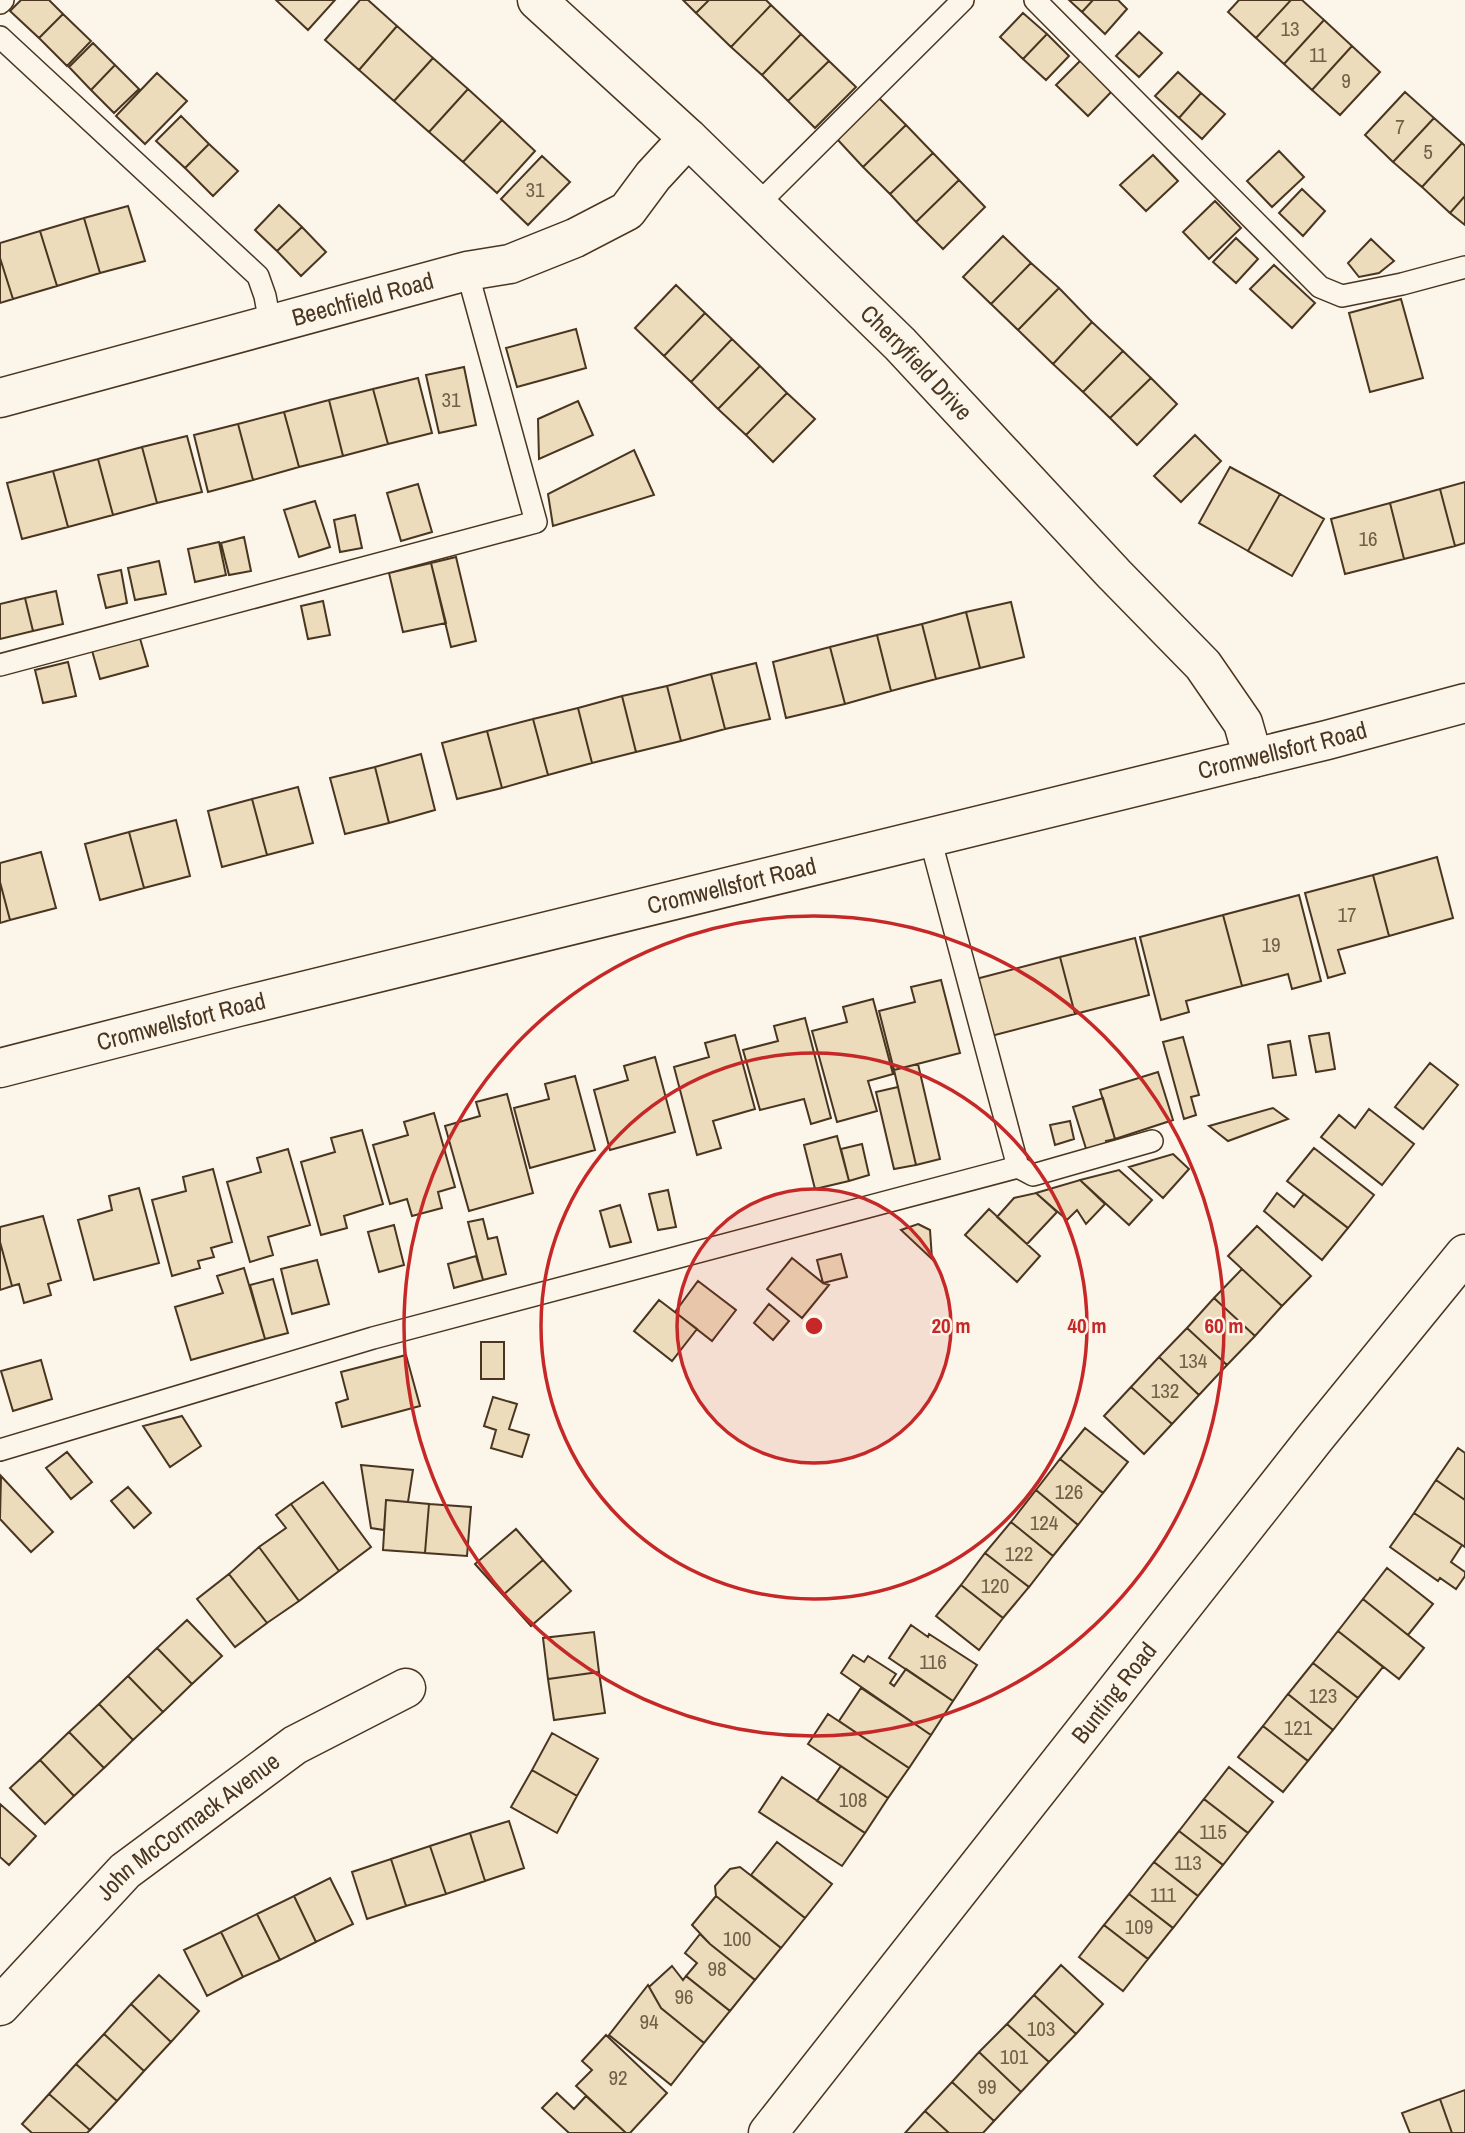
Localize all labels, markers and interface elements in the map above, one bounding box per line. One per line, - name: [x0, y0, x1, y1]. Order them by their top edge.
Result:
- house number: 13: [1280, 14, 1300, 43]
- house number: 11: [1309, 40, 1327, 69]
- house number: 9: [1341, 66, 1351, 95]
- house number: 7: [1395, 112, 1405, 141]
- house number: 5: [1423, 137, 1433, 166]
- house number: 31: [525, 175, 545, 204]
- street label: Beechfield Road: [288, 264, 437, 333]
- street label: Cherryfield Drive: [854, 297, 980, 427]
- house number: 31: [441, 385, 461, 414]
- house number: 16: [1358, 524, 1378, 553]
- street label: Cromwellsfort Road: [1194, 713, 1370, 786]
- street label: Cromwellsfort Road: [644, 849, 819, 921]
- house number: 17: [1337, 900, 1357, 929]
- house number: 19: [1261, 930, 1281, 959]
- street label: Cromwellsfort Road: [93, 984, 269, 1058]
- text: 20 m: [931, 1311, 971, 1340]
- text: 40 m: [1067, 1311, 1107, 1340]
- text: 60 m: [1204, 1311, 1244, 1340]
- centre of rings: [802, 1314, 826, 1338]
- house number: 134: [1179, 1346, 1208, 1375]
- house number: 132: [1151, 1376, 1179, 1405]
- house number: 126: [1055, 1477, 1083, 1506]
- house number: 124: [1030, 1508, 1059, 1537]
- house number: 122: [1005, 1539, 1033, 1568]
- house number: 120: [981, 1571, 1009, 1600]
- street label: Bunting Road: [1064, 1635, 1163, 1750]
- house number: 116: [919, 1647, 947, 1676]
- house number: 123: [1309, 1681, 1337, 1710]
- house number: 121: [1284, 1713, 1313, 1742]
- street label: John McCormack Avenue: [89, 1745, 286, 1907]
- house number: 108: [839, 1785, 867, 1814]
- house number: 115: [1199, 1817, 1227, 1846]
- house number: 113: [1174, 1848, 1202, 1877]
- house number: 111: [1150, 1880, 1177, 1909]
- house number: 109: [1125, 1912, 1153, 1941]
- house number: 100: [723, 1924, 751, 1953]
- house number: 98: [707, 1954, 727, 1983]
- house number: 96: [674, 1982, 694, 2011]
- house number: 94: [639, 2007, 659, 2036]
- house number: 103: [1027, 2014, 1055, 2043]
- house number: 101: [1000, 2042, 1029, 2071]
- house number: 92: [608, 2063, 628, 2092]
- house number: 99: [977, 2072, 997, 2101]

